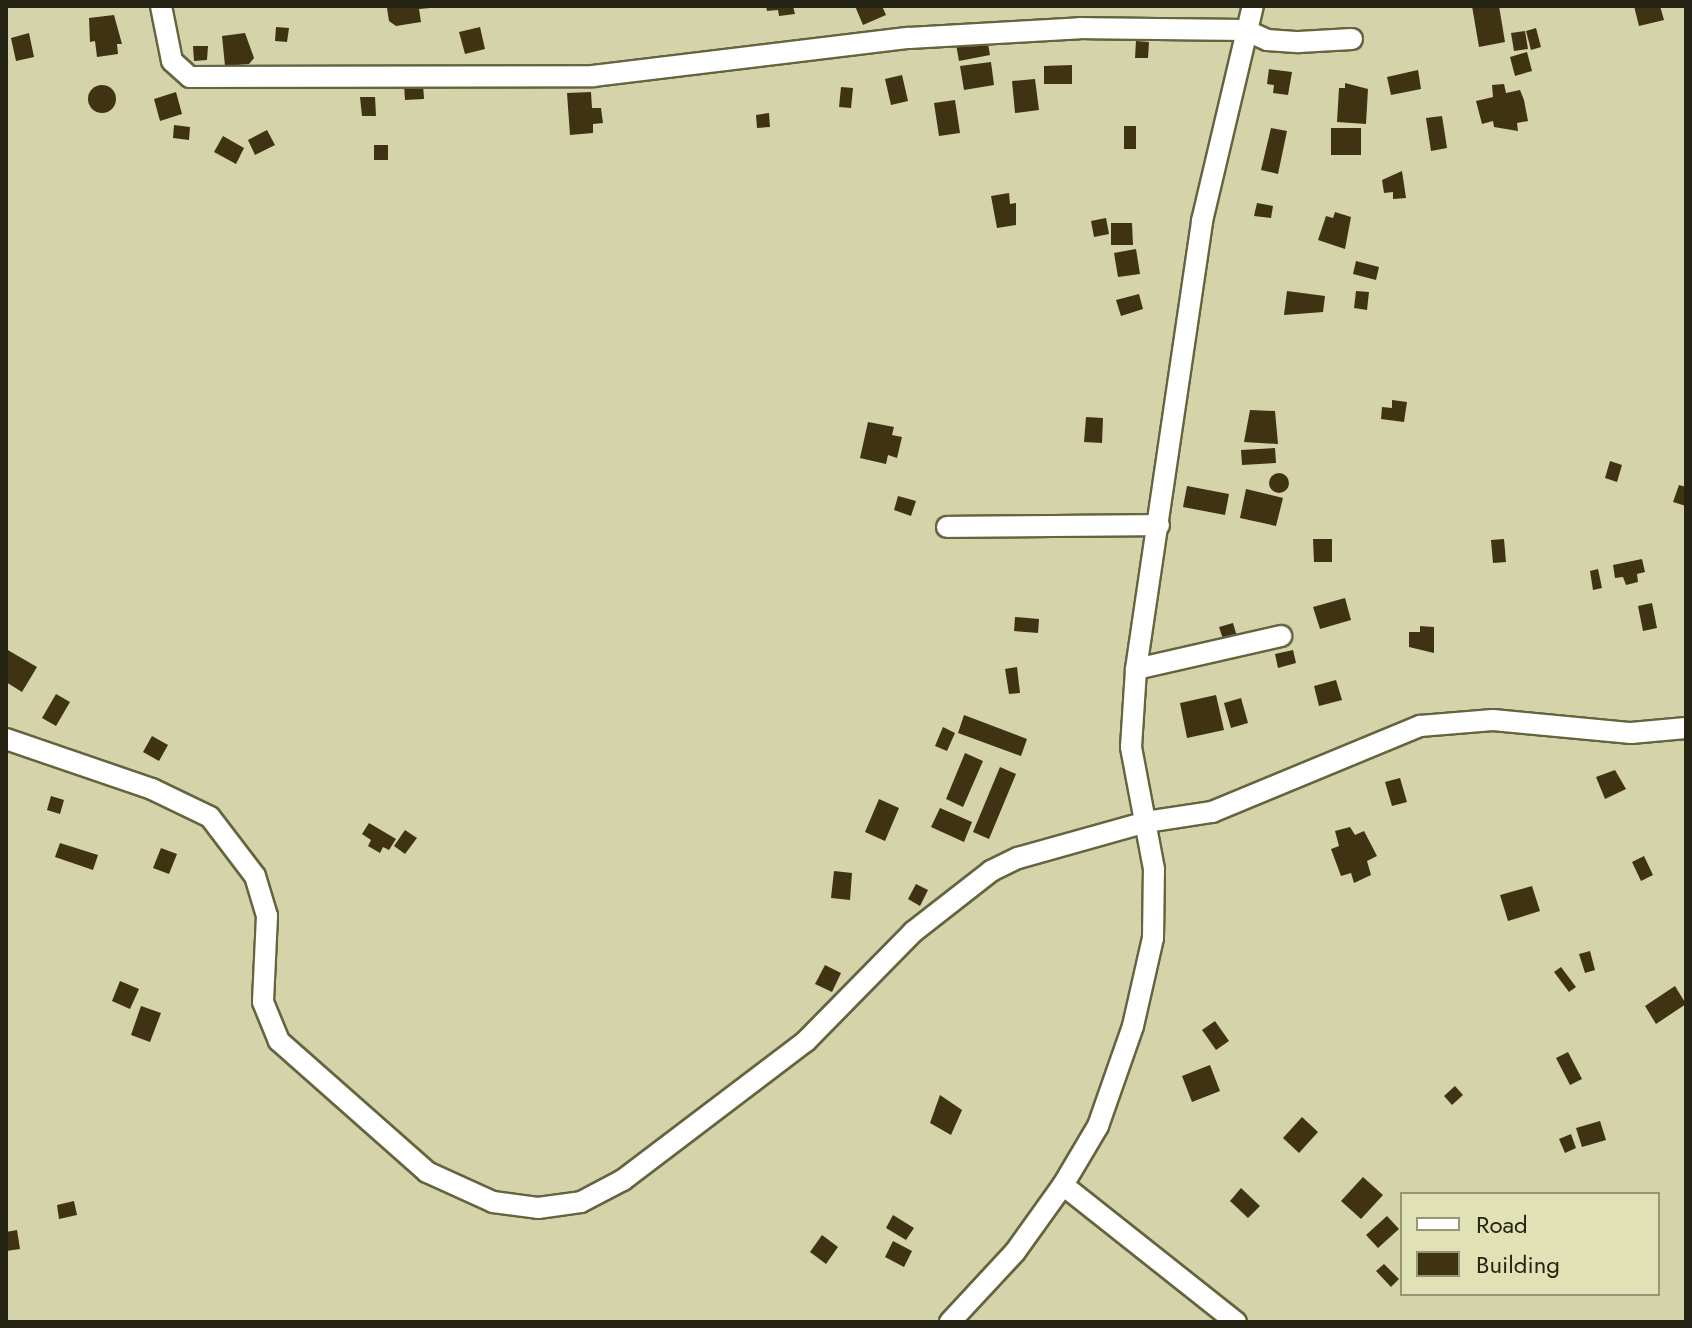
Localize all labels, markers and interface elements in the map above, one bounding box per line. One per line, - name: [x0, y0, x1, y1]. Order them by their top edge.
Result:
- legend: [1400, 1192, 1660, 1296]
- text: Road: [1476, 1207, 1528, 1242]
- text: Building: [1476, 1247, 1560, 1282]

